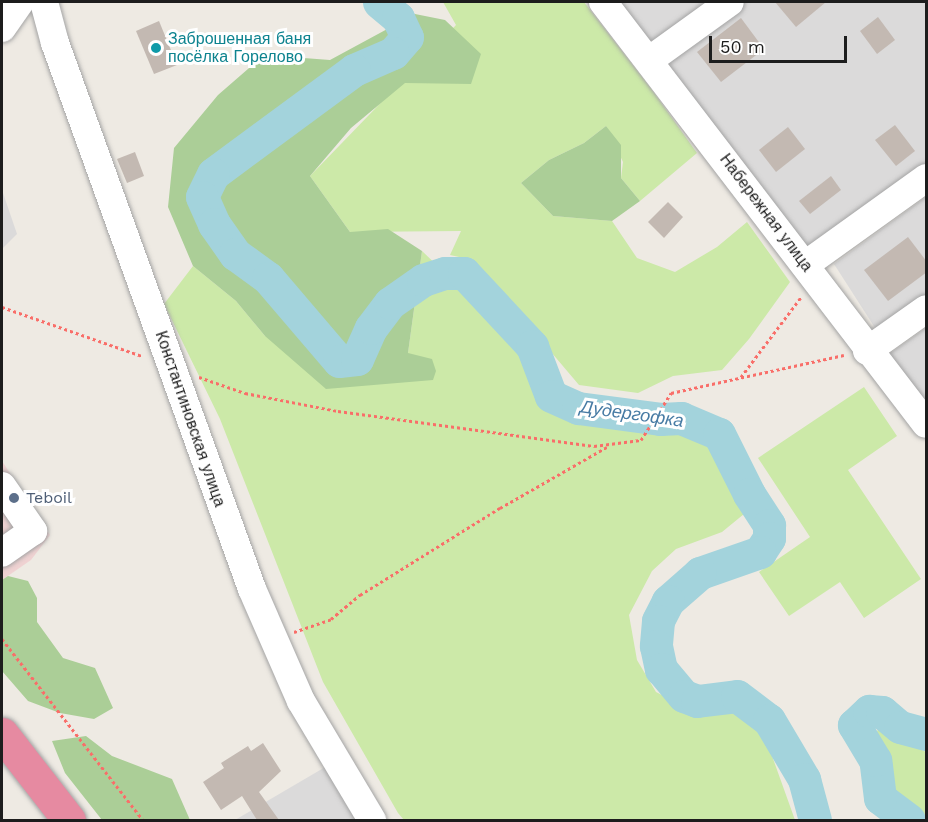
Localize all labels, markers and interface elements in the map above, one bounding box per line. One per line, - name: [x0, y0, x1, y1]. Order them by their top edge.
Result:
- scale bar: [712, 24, 850, 62]
- place label: Заброшенная баня посёлка Горелово: [168, 29, 311, 67]
- text: 50 m: [720, 36, 765, 57]
- marker: Заброшенная баня посёлка Горелово: [149, 41, 163, 55]
- street label: Набережная улица: [715, 150, 817, 276]
- street label: Константиновская улица: [151, 329, 229, 509]
- water label: Дудергофка: [579, 396, 685, 432]
- place label: Teboil: [26, 488, 72, 508]
- marker: Teboil: [7, 491, 21, 505]

